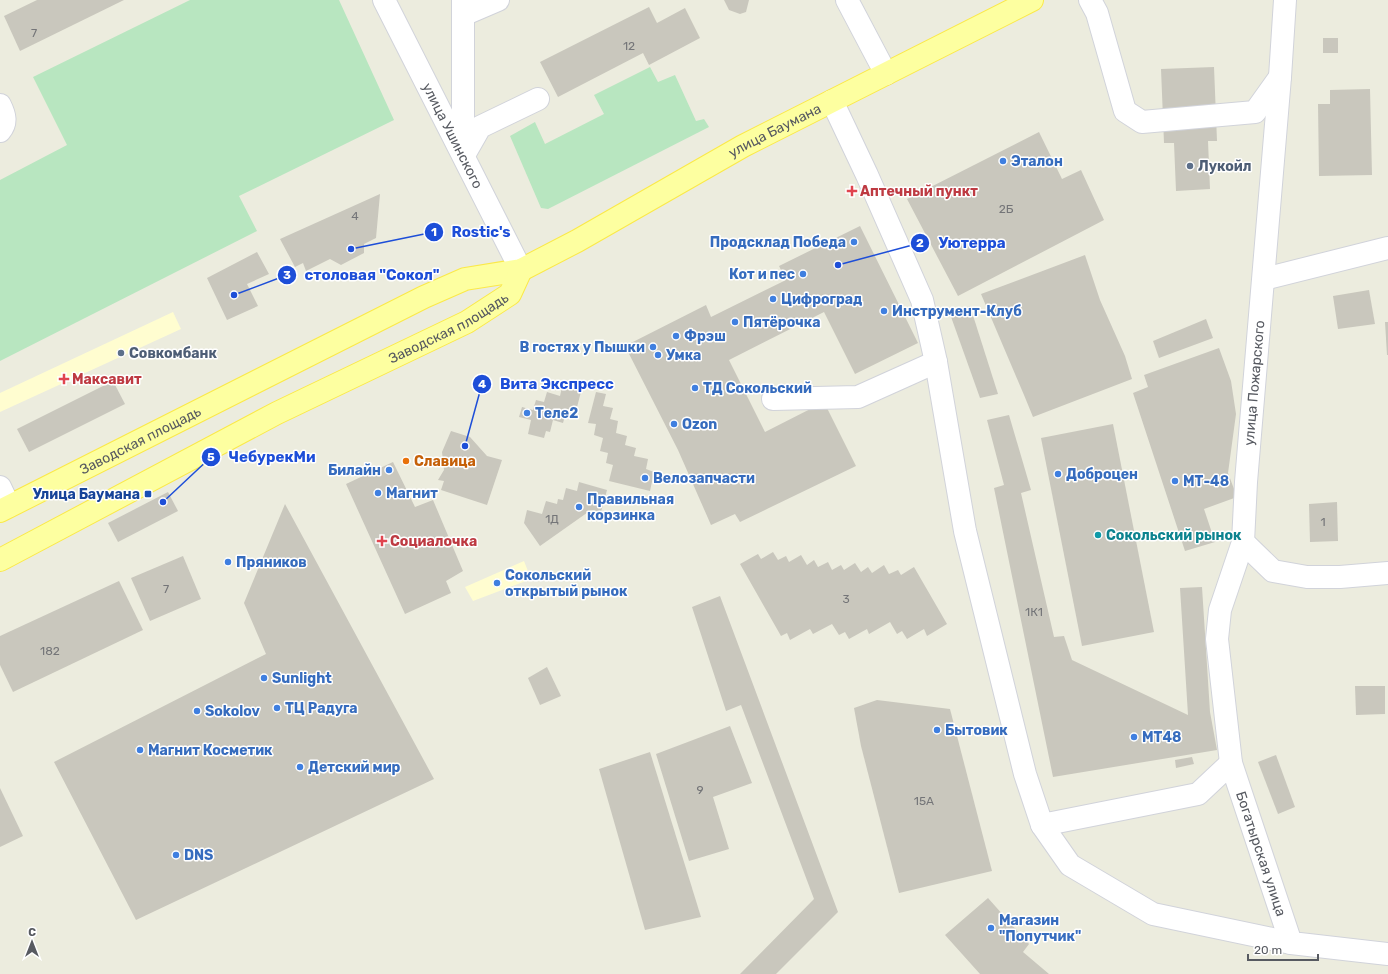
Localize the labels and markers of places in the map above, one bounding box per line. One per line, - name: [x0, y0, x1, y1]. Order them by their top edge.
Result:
- place label: Эталон: [1011, 153, 1063, 170]
- marker: Эталон: [998, 156, 1008, 166]
- place label: Лукойл: [1198, 158, 1251, 175]
- marker: Лукойл: [1185, 161, 1195, 171]
- place label: Аптечный пункт: [860, 183, 978, 200]
- marker: Аптечный пункт: [847, 186, 857, 196]
- callout: Rostic's: [424, 218, 519, 245]
- callout: Уютерра: [910, 230, 1013, 257]
- place label: Продсклад Победа: [710, 234, 846, 251]
- marker: Продсклад Победа: [849, 237, 859, 247]
- callout: столовая "Сокол": [277, 261, 448, 288]
- place label: Кот и пес: [729, 266, 795, 283]
- marker: Кот и пес: [798, 269, 808, 279]
- place label: Цифроград: [781, 291, 862, 308]
- marker: Цифроград: [768, 294, 778, 304]
- place label: Инструмент-Клуб: [892, 303, 1022, 320]
- marker: Инструмент-Клуб: [879, 306, 889, 316]
- place label: Пятёрочка: [743, 314, 820, 331]
- marker: Пятёрочка: [730, 317, 740, 327]
- place label: Фрэш: [684, 328, 726, 345]
- marker: Фрэш: [671, 331, 681, 341]
- place label: В гостях у Пышки: [519, 339, 645, 356]
- marker: В гостях у Пышки: [648, 342, 658, 352]
- place label: Совкомбанк: [129, 345, 218, 362]
- place label: Умка: [666, 347, 701, 364]
- marker: Совкомбанк: [116, 348, 126, 358]
- marker: Умка: [653, 350, 663, 360]
- place label: Максавит: [72, 371, 142, 388]
- callout: Вита Экспресс: [472, 371, 622, 398]
- marker: Максавит: [59, 374, 69, 384]
- place label: ТД Сокольский: [703, 380, 812, 397]
- marker: ТД Сокольский: [690, 383, 700, 393]
- place label: Теле2: [535, 405, 578, 422]
- marker: Теле2: [522, 408, 532, 418]
- place label: Ozon: [682, 416, 717, 433]
- marker: Ozon: [669, 419, 679, 429]
- callout: ЧебурекМи: [201, 444, 324, 471]
- place label: Славица: [414, 453, 476, 470]
- marker: Славица: [401, 456, 411, 466]
- place label: Билайн: [328, 462, 381, 479]
- marker: Билайн: [384, 465, 394, 475]
- place label: Доброцен: [1066, 466, 1138, 483]
- marker: Доброцен: [1053, 469, 1063, 479]
- place label: Велозапчасти: [653, 470, 755, 487]
- marker: Велозапчасти: [640, 473, 650, 483]
- place label: МТ-48: [1183, 473, 1229, 490]
- marker: МТ-48: [1170, 476, 1180, 486]
- place label: Магнит: [386, 485, 438, 502]
- place label: Улица Баумана: [33, 486, 140, 503]
- marker: Магнит: [373, 488, 383, 498]
- marker: Улица Баумана: [143, 489, 153, 499]
- place label: Правильная корзинка: [587, 491, 674, 524]
- marker: Правильная корзинка: [574, 502, 584, 512]
- place label: Сокольский рынок: [1106, 527, 1242, 544]
- marker: Сокольский рынок: [1093, 530, 1103, 540]
- place label: Социалочка: [390, 533, 477, 550]
- marker: Социалочка: [377, 536, 387, 546]
- place label: Пряников: [236, 554, 307, 571]
- marker: Пряников: [223, 557, 233, 567]
- place label: Сокольский открытый рынок: [505, 567, 628, 600]
- marker: Сокольский открытый рынок: [492, 578, 502, 588]
- place label: Sunlight: [272, 670, 332, 687]
- marker: Sunlight: [259, 673, 269, 683]
- place label: ТЦ Радуга: [285, 700, 358, 717]
- place label: Sokolov: [205, 703, 261, 720]
- marker: ТЦ Радуга: [272, 703, 282, 713]
- marker: Sokolov: [192, 706, 202, 716]
- place label: Бытовик: [945, 722, 1008, 739]
- marker: Бытовик: [932, 725, 942, 735]
- place label: МТ48: [1142, 729, 1181, 746]
- marker: МТ48: [1129, 732, 1139, 742]
- place label: Магнит Косметик: [148, 742, 273, 759]
- marker: Магнит Косметик: [135, 745, 145, 755]
- place label: Детский мир: [308, 759, 401, 776]
- marker: Детский мир: [295, 762, 305, 772]
- place label: DNS: [184, 847, 213, 864]
- marker: DNS: [171, 850, 181, 860]
- place label: Магазин "Попутчик": [999, 912, 1081, 945]
- marker: Магазин "Попутчик": [986, 923, 996, 933]

